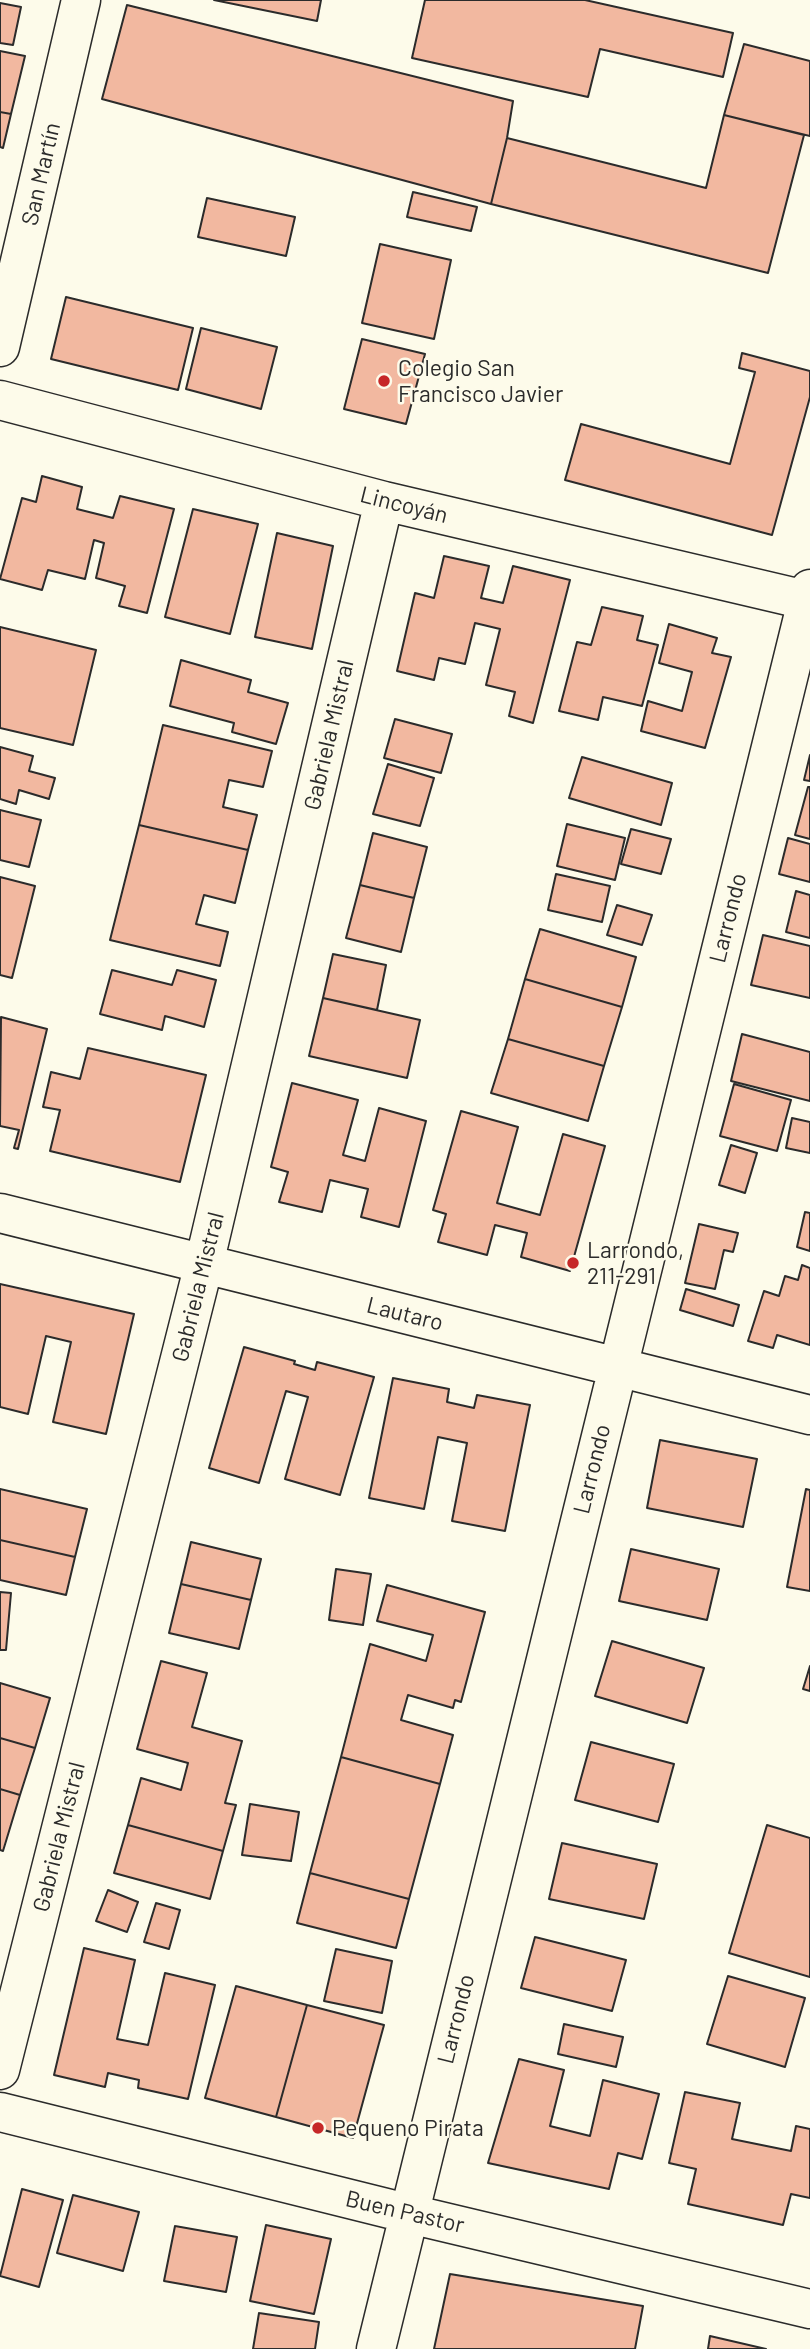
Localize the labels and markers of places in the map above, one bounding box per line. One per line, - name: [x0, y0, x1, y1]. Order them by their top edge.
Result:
- place label: Colegio San Francisco Javier: [398, 354, 563, 408]
- marker: Colegio San Francisco Javier: [376, 373, 392, 389]
- place label: Larrondo, 211-291: [587, 1236, 684, 1290]
- marker: Larrondo, 211-291: [565, 1255, 581, 1271]
- place label: Pequeno Pirata: [332, 2114, 484, 2142]
- marker: Pequeno Pirata: [310, 2120, 326, 2136]

